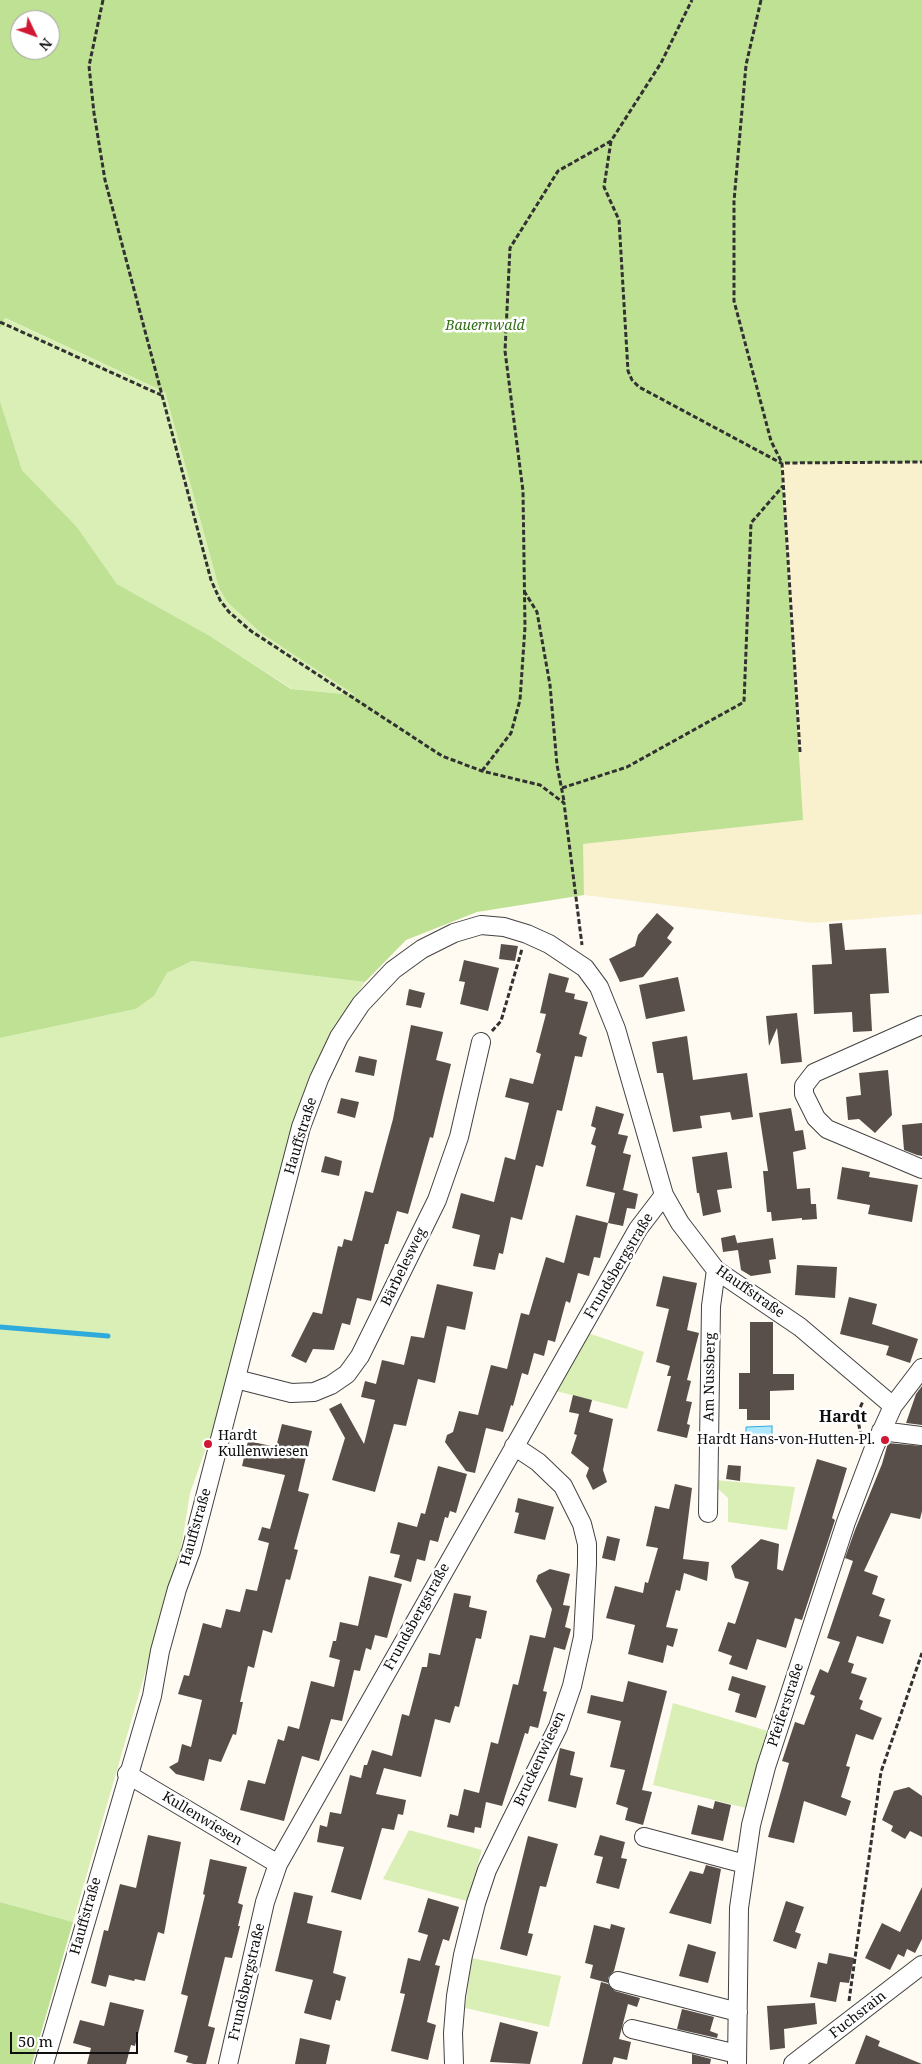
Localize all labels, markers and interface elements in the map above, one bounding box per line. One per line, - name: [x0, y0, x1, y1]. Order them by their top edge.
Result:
- north arrow: [10, 10, 60, 60]
- text: N: [35, 34, 57, 55]
- park label: Bauernwald: [445, 318, 525, 334]
- street label: Hauffstraße: [281, 1095, 321, 1177]
- street label: Frundsbergstraße: [581, 1210, 657, 1322]
- street label: Bärbelesweg: [378, 1225, 430, 1309]
- street label: Hauffstraße: [713, 1262, 787, 1322]
- street label: Am Nussberg: [701, 1332, 719, 1422]
- district label: Hardt: [819, 1407, 867, 1427]
- place label: Hardt Kullenwiesen: [218, 1428, 308, 1460]
- place label: Hardt Hans-von-Hutten-Pl.: [697, 1432, 875, 1448]
- marker: Hardt Hans-von-Hutten-Pl.: [879, 1434, 891, 1446]
- marker: Hardt Kullenwiesen: [202, 1438, 214, 1450]
- street label: Hauffstraße: [177, 1486, 215, 1568]
- street label: Frundsbergstraße: [381, 1561, 453, 1673]
- street label: Pfeiferstraße: [765, 1661, 807, 1749]
- street label: Bruckenwiesen: [511, 1709, 569, 1809]
- street label: Kullenwiesen: [159, 1788, 245, 1850]
- street label: Hauffstraße: [67, 1875, 105, 1957]
- street label: Frundsbergstraße: [225, 1922, 269, 2042]
- street label: Fuchsrain: [826, 1988, 890, 2042]
- scale bar: [12, 2022, 140, 2054]
- text: 50 m: [18, 2031, 53, 2051]

